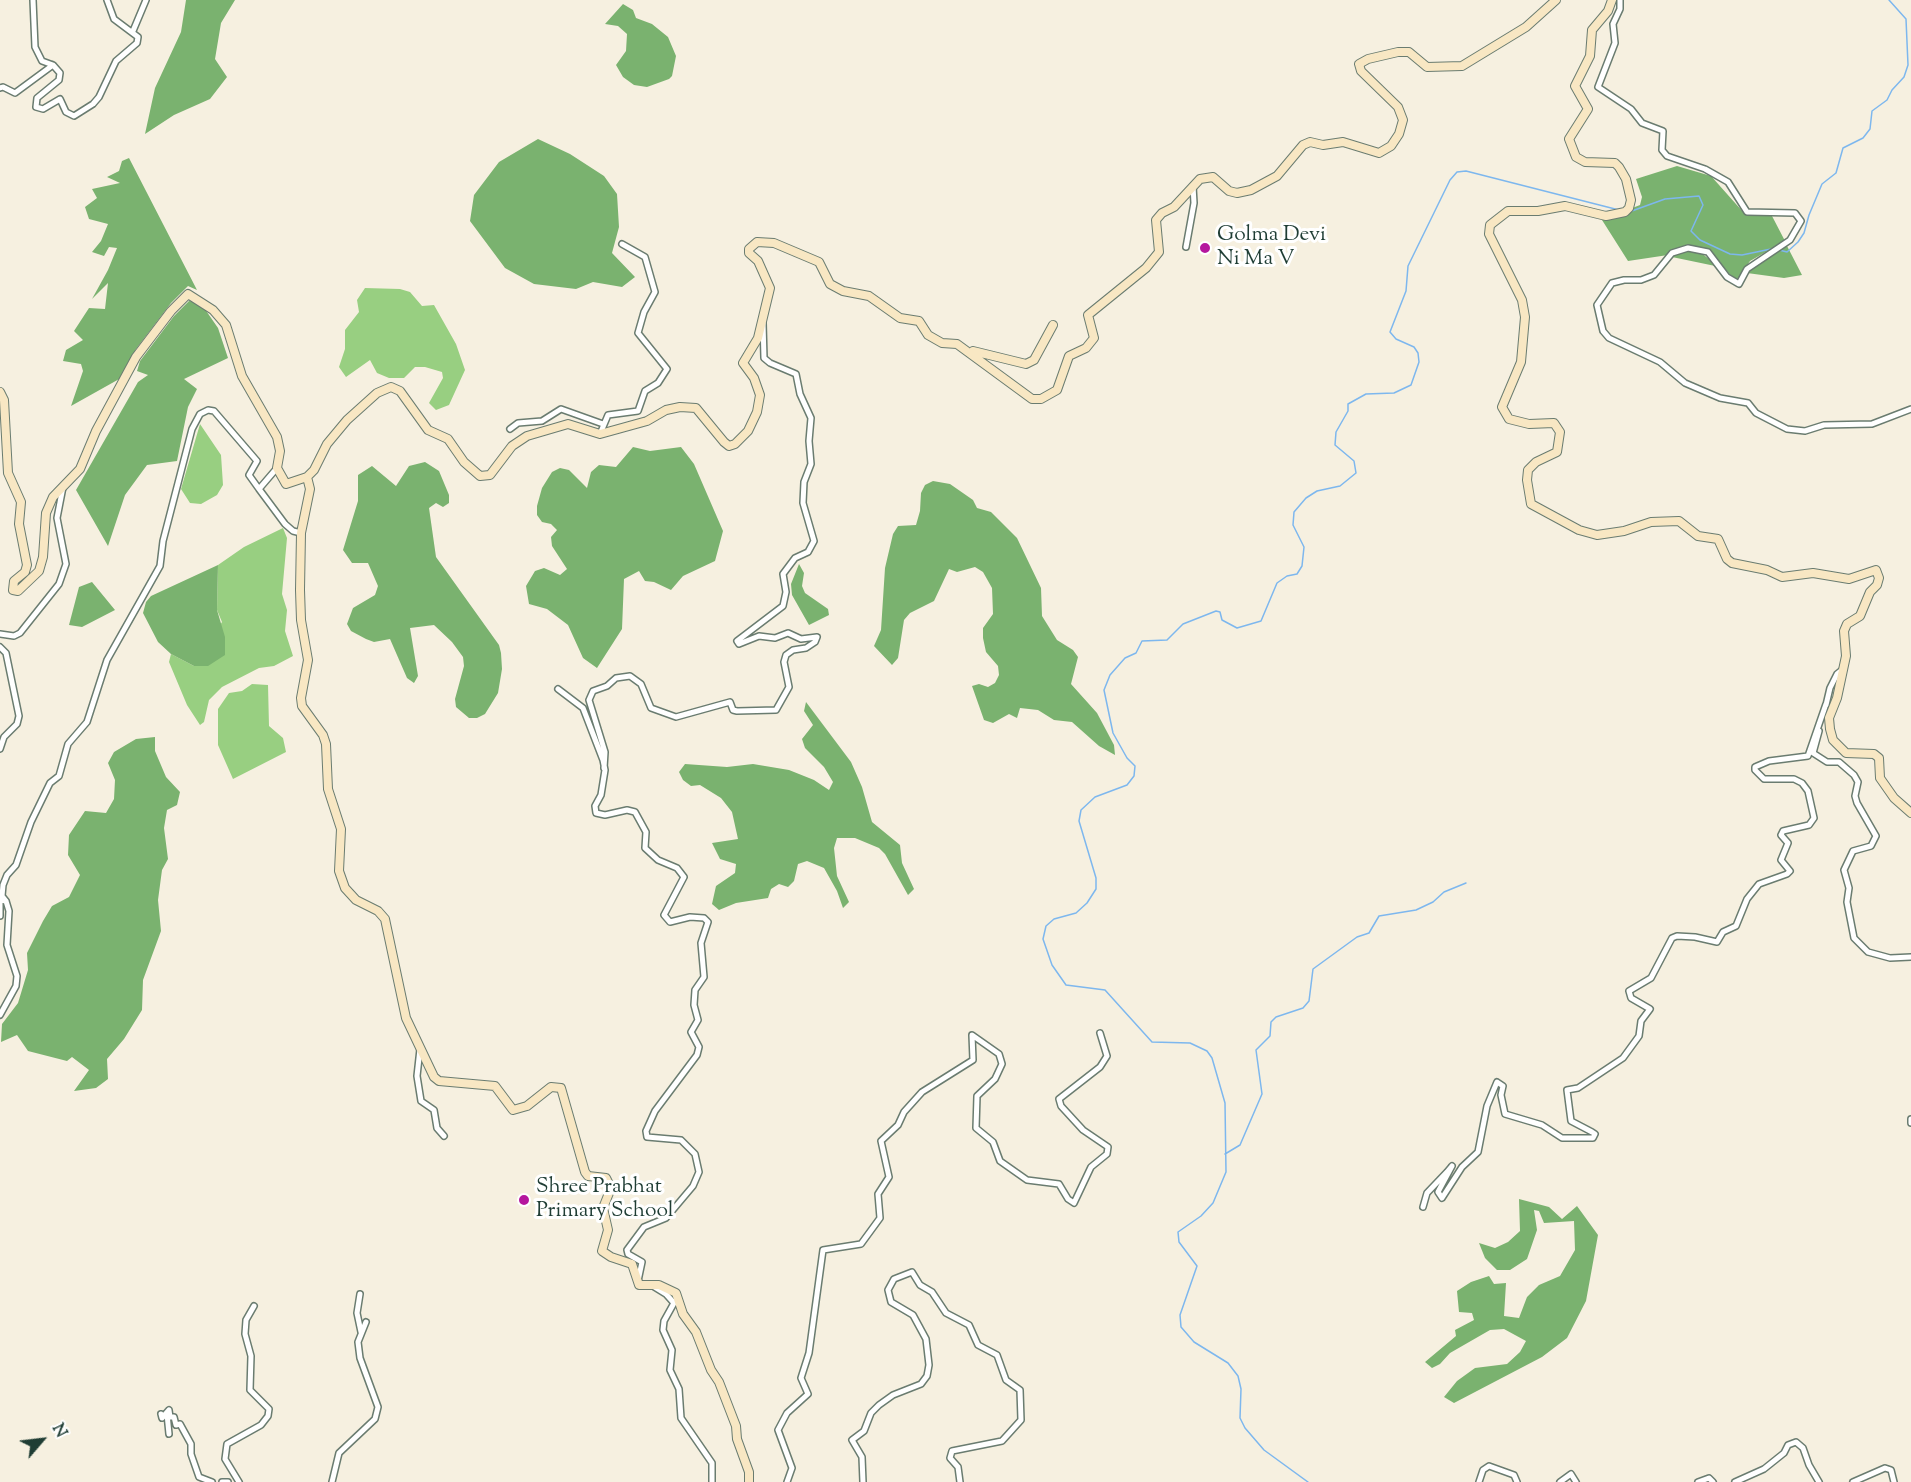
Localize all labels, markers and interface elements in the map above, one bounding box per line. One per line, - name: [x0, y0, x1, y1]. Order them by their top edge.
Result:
- place label: Golma Devi Ni Ma V: [1217, 223, 1326, 273]
- marker: Golma Devi Ni Ma V: [1198, 241, 1212, 255]
- place label: Shree Prabhat Primary School: [536, 1175, 674, 1225]
- marker: Shree Prabhat Primary School: [517, 1193, 531, 1207]
- north arrow: [12, 1410, 72, 1470]
- text: N: [45, 1420, 71, 1442]

